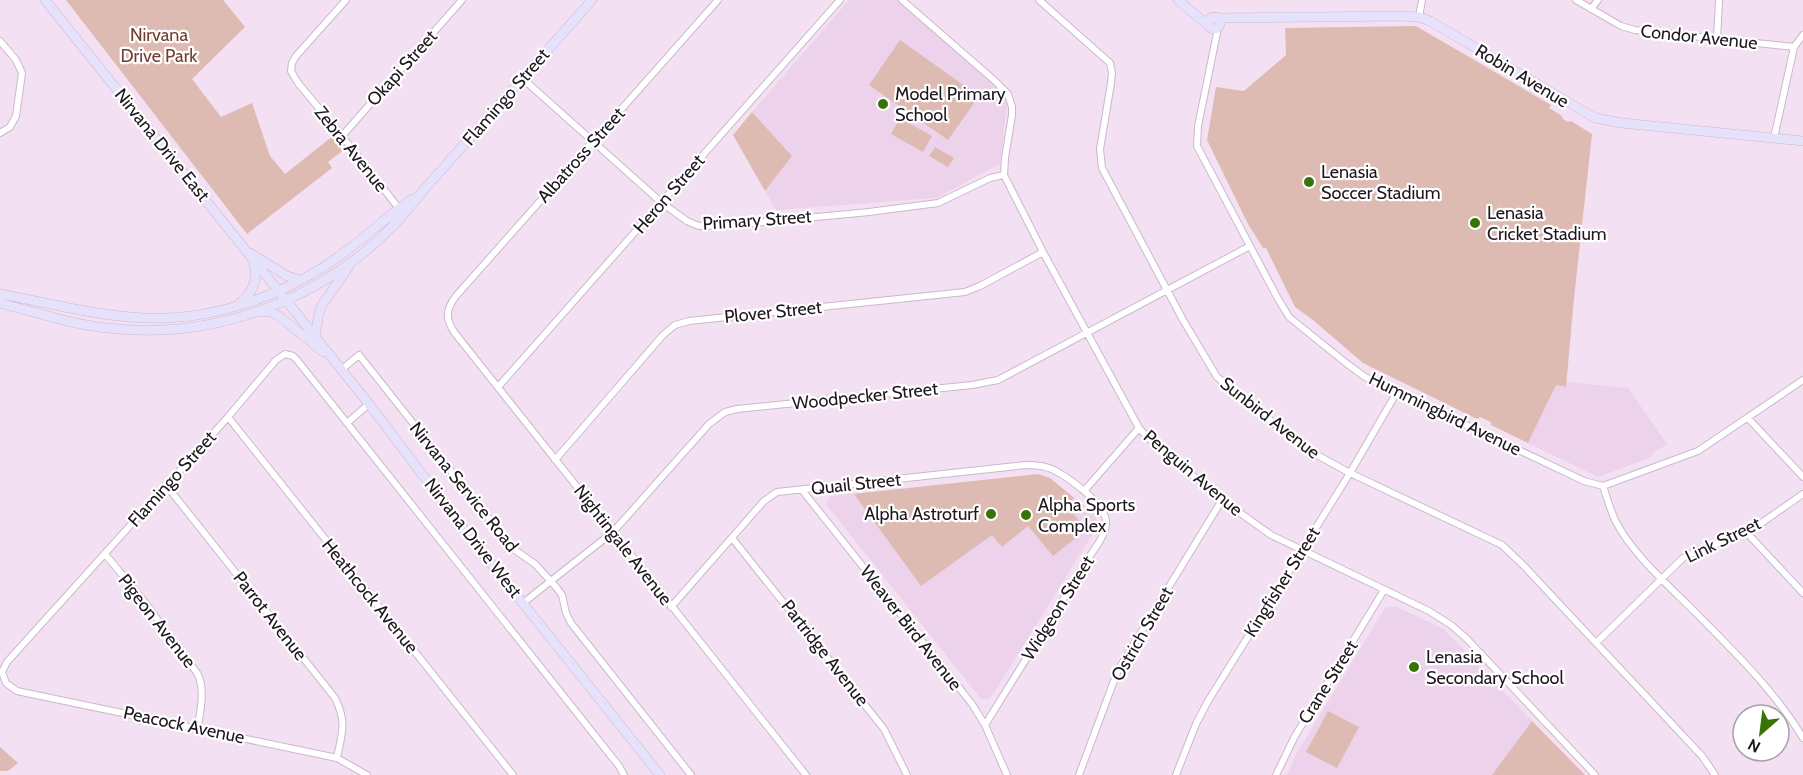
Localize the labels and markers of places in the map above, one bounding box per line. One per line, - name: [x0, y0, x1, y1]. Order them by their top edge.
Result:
- place label: Model Primary School: [895, 83, 1006, 126]
- marker: Model Primary School: [876, 97, 890, 111]
- place label: Lenasia Soccer Stadium: [1321, 161, 1440, 204]
- marker: Lenasia Soccer Stadium: [1302, 175, 1316, 189]
- place label: Lenasia Cricket Stadium: [1487, 202, 1607, 245]
- marker: Lenasia Cricket Stadium: [1468, 216, 1482, 230]
- place label: Alpha Sports Complex: [1038, 494, 1135, 537]
- place label: Alpha Astroturf: [864, 503, 979, 525]
- marker: Alpha Astroturf: [984, 507, 998, 521]
- marker: Alpha Sports Complex: [1019, 508, 1033, 522]
- place label: Lenasia Secondary School: [1426, 646, 1564, 689]
- marker: Lenasia Secondary School: [1407, 660, 1421, 674]

